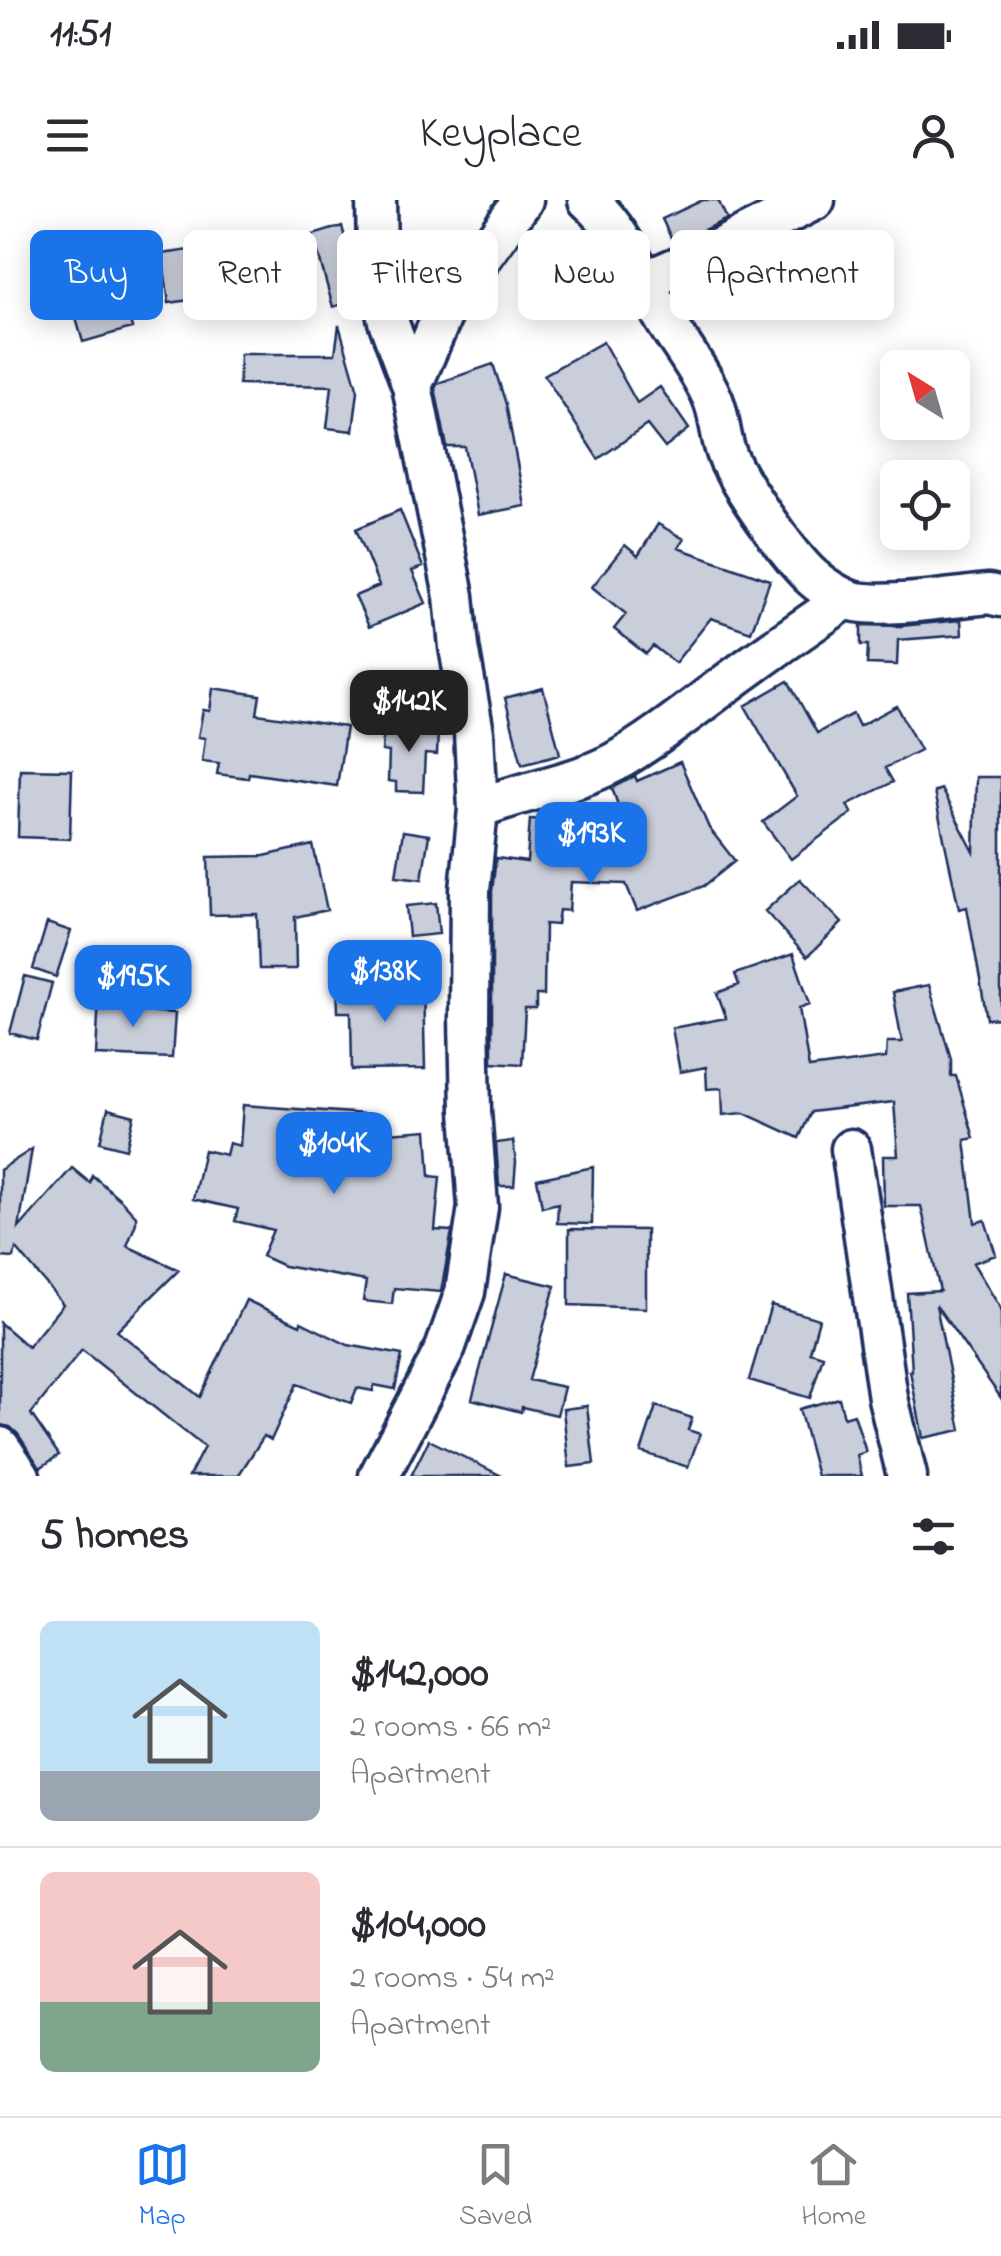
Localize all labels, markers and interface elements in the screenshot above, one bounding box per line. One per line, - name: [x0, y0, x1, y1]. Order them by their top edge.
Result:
- text: 11:51: [50, 7, 111, 63]
- text: Keyplace: [419, 102, 582, 168]
- icon: menu: [40, 108, 95, 163]
- icon: person: [906, 108, 961, 163]
- chip: Buy: [30, 230, 163, 320]
- chip: Rent: [183, 230, 317, 320]
- chip: Filters: [337, 230, 498, 320]
- chip: New: [518, 230, 650, 320]
- chip: Apartment: [670, 230, 894, 320]
- north arrow: [880, 350, 970, 440]
- map controls: [880, 350, 970, 550]
- button: locate: [880, 460, 970, 550]
- pin: $142K: [339, 670, 479, 755]
- text: $142K: [372, 679, 446, 726]
- pin: $193K: [521, 802, 661, 887]
- text: $193K: [557, 811, 625, 858]
- pin: $138K: [315, 940, 455, 1025]
- pin: $195K: [63, 945, 203, 1030]
- text: $138K: [350, 949, 420, 996]
- text: $195K: [97, 954, 170, 1001]
- pin: $104K: [264, 1112, 404, 1197]
- text: $104K: [298, 1121, 370, 1168]
- text: 5 homes: [40, 1506, 189, 1567]
- icon: filters: [906, 1509, 961, 1564]
- text: $142,000: [350, 1644, 489, 1705]
- icon: home: [120, 1661, 240, 1781]
- text: 2 rooms · 66 m²: [350, 1705, 552, 1752]
- text: Apartment: [350, 1752, 491, 1799]
- text: $104,000: [350, 1895, 486, 1956]
- icon: home: [120, 1912, 240, 2032]
- text: 2 rooms · 54 m²: [350, 1956, 555, 2003]
- text: Apartment: [350, 2003, 491, 2050]
- tab: Map: [135, 2137, 190, 2238]
- tab: Saved: [459, 2137, 532, 2238]
- tab: Home: [801, 2137, 866, 2238]

